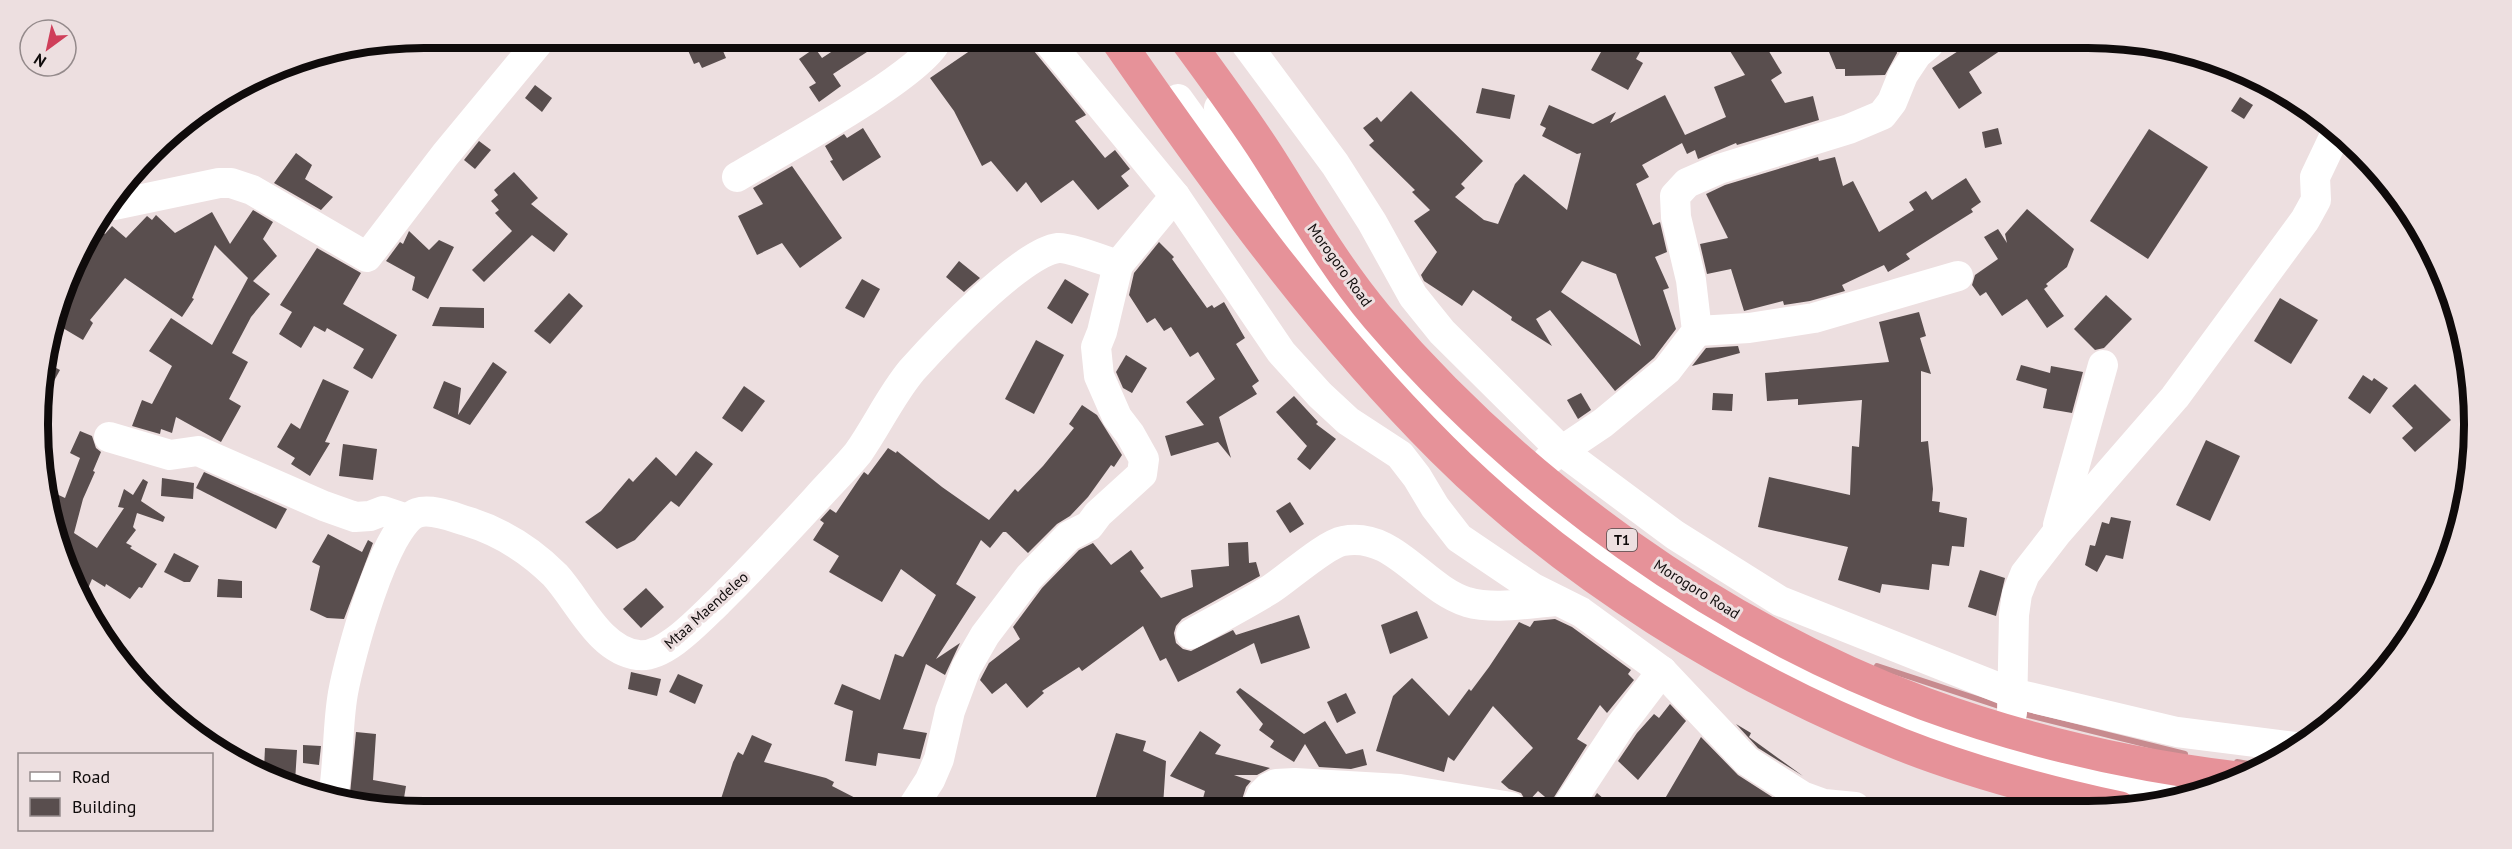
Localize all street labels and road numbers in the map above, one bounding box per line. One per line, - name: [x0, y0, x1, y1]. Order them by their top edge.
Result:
- street label: Morogoro Road: [1303, 220, 1377, 310]
- road number: T1: [1607, 529, 1637, 551]
- street label: Morogoro Road: [1650, 555, 1744, 623]
- street label: Mtaa Maendeleo: [660, 567, 752, 653]

